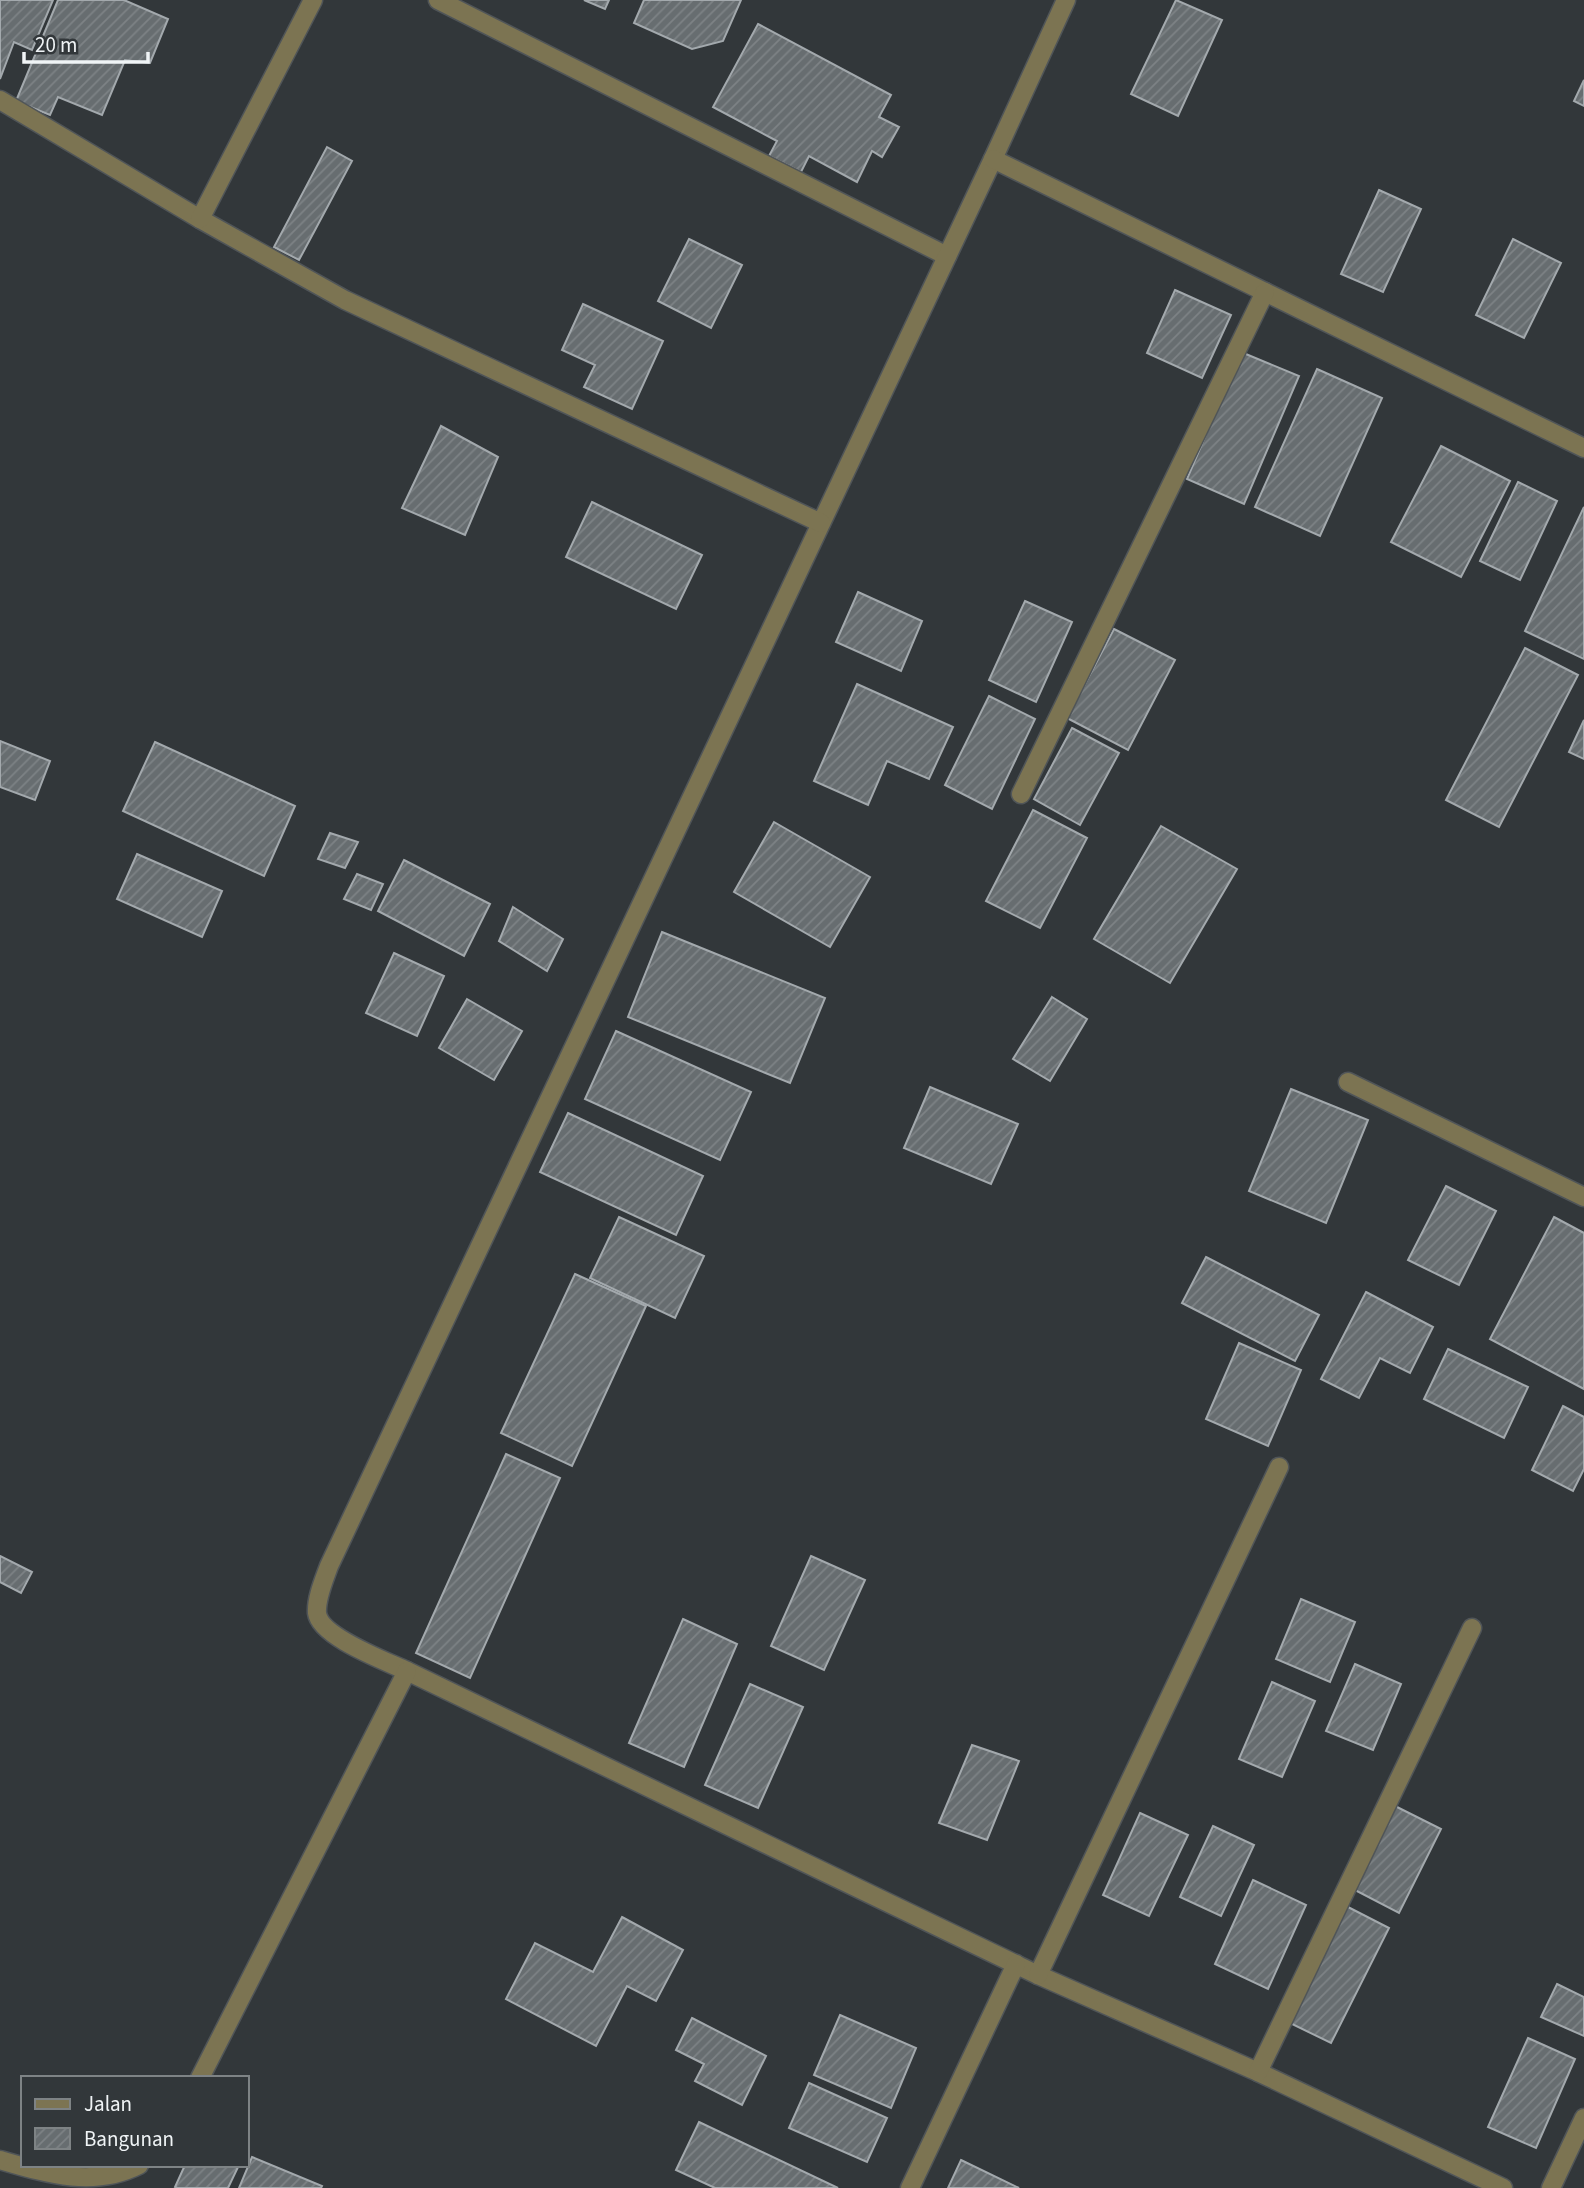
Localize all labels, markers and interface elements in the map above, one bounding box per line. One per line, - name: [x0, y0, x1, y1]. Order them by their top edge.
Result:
- scale bar: [24, 21, 149, 65]
- text: 20 m: [35, 30, 77, 60]
- legend: [21, 2076, 248, 2167]
- text: Jalan: [84, 2089, 132, 2119]
- text: Bangunan: [84, 2124, 174, 2154]

